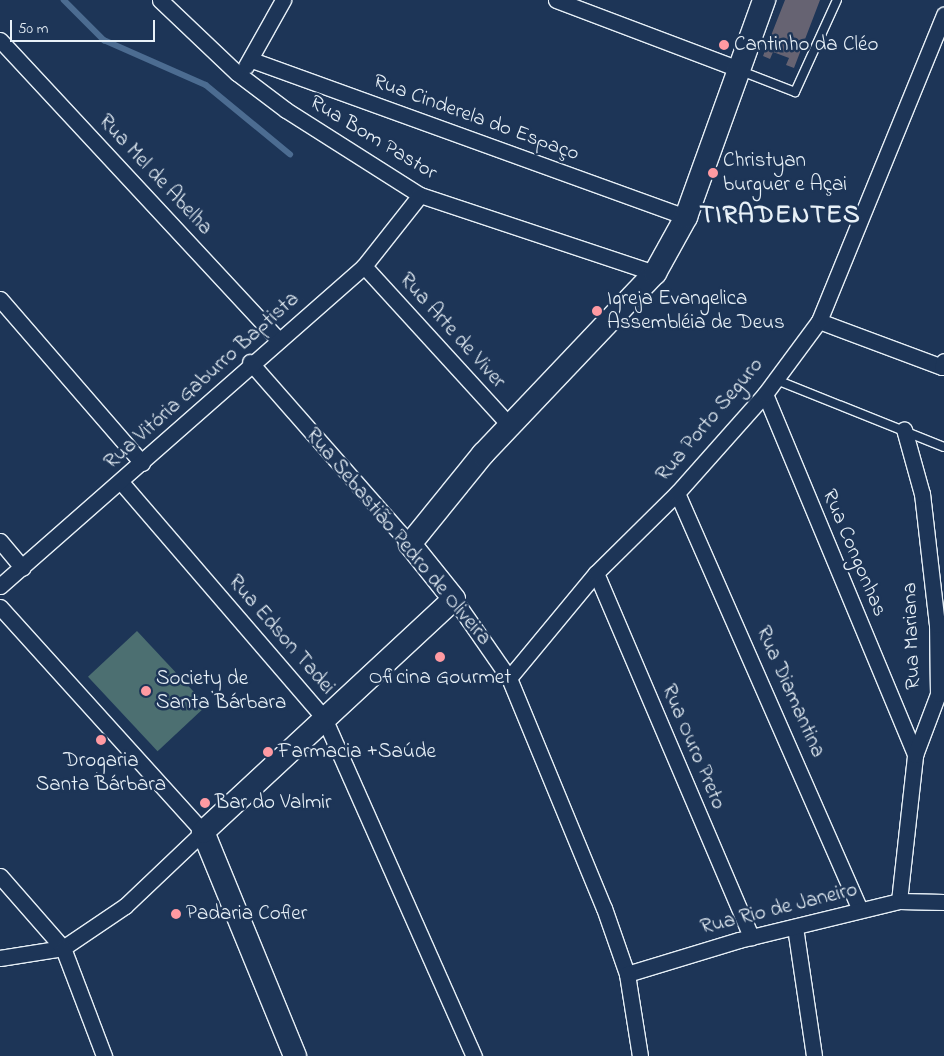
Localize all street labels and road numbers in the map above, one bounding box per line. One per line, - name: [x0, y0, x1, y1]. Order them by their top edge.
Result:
- street label: Rua Cinderela do Espaço: [370, 69, 582, 167]
- street label: Rua Bom Pastor: [305, 90, 441, 186]
- street label: Rua Mel de Abelha: [93, 109, 217, 241]
- street label: Rua Arte de Viver: [393, 268, 511, 394]
- street label: Rua Vitória Gaburro Baptista: [99, 287, 305, 475]
- street label: Rua Porto Seguro: [651, 353, 769, 487]
- street label: Rua Sebastião Pedro de Oliveira: [300, 423, 496, 651]
- street label: Rua Congonhas: [816, 486, 892, 620]
- street label: Rua Edson Tadei: [222, 570, 340, 700]
- street label: Rua Mariana: [898, 582, 926, 690]
- street label: Rua Diamantina: [750, 622, 830, 762]
- street label: Rua Ouro Preto: [655, 681, 731, 813]
- street label: Rua Rio de Janeiro: [698, 877, 860, 941]

